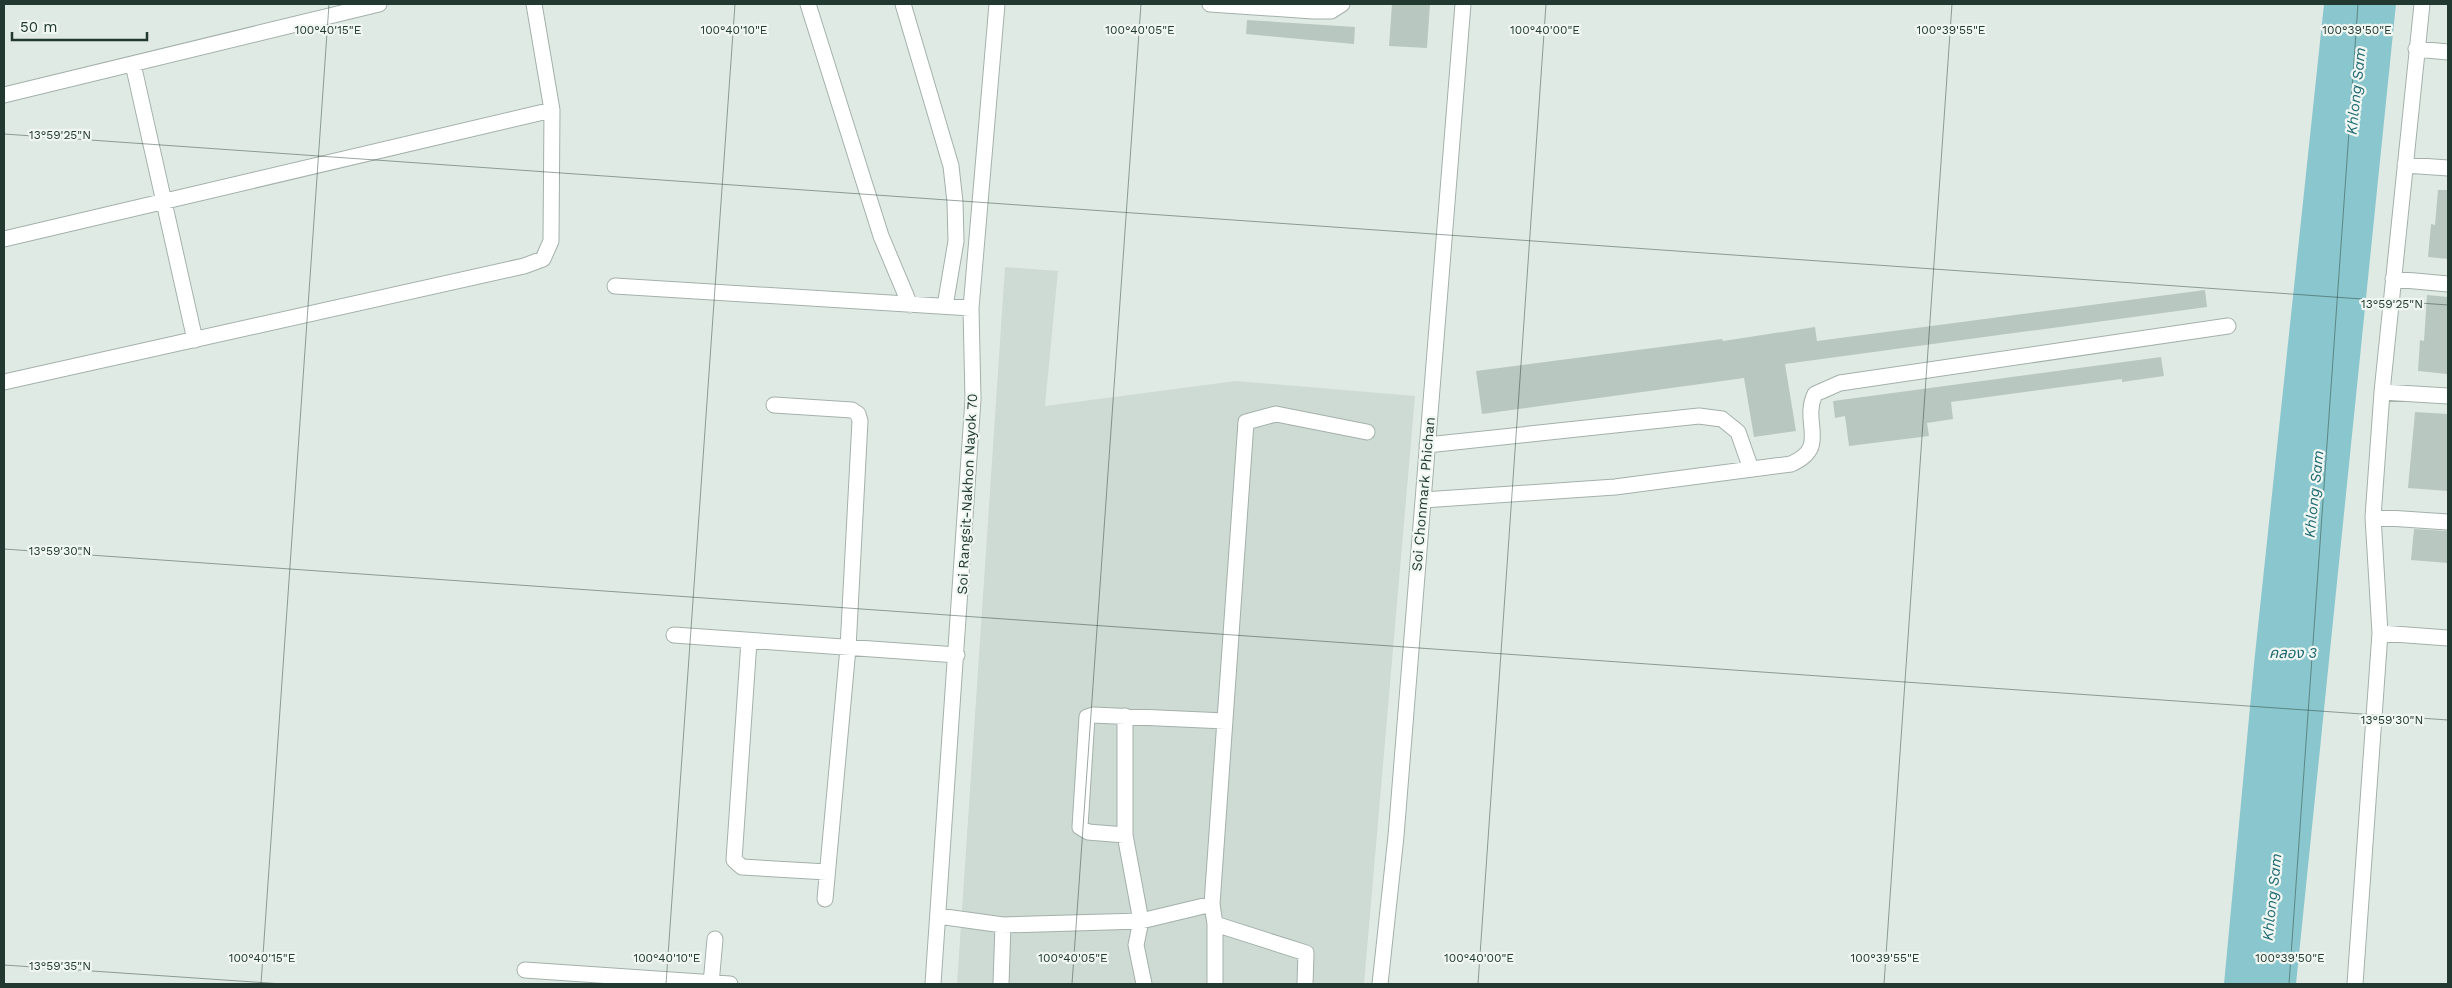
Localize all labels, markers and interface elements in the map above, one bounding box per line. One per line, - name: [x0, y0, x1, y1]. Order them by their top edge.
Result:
- scale bar: [12, 10, 148, 42]
- text: 50 m: [20, 18, 57, 36]
- text: 100°40'15"E: [295, 23, 362, 37]
- text: 100°40'10"E: [700, 23, 768, 37]
- text: 100°40'05"E: [1105, 23, 1175, 37]
- text: 100°40'00"E: [1510, 23, 1580, 37]
- text: 100°39'55"E: [1917, 23, 1986, 37]
- text: 100°39'50"E: [2322, 23, 2392, 37]
- water label: Khlong Sam: [2342, 46, 2370, 136]
- text: 13°59'25"N: [29, 128, 91, 142]
- text: 13°59'25"N: [2361, 297, 2423, 311]
- street label: Soi Rangsit-Nakhon Nayok 70: [954, 393, 980, 595]
- street label: Soi Chonmark Phichan: [1408, 416, 1438, 572]
- water label: Khlong Sam: [2300, 449, 2328, 539]
- text: 13°59'30"N: [29, 544, 91, 558]
- water label: คลอง 3: [2269, 644, 2317, 662]
- text: 13°59'30"N: [2361, 713, 2423, 727]
- water label: Khlong Sam: [2258, 852, 2286, 942]
- text: 100°40'15"E: [229, 951, 296, 965]
- text: 100°40'10"E: [633, 951, 701, 965]
- text: 100°40'05"E: [1038, 951, 1108, 965]
- text: 100°40'00"E: [1444, 951, 1514, 965]
- text: 100°39'55"E: [1851, 951, 1920, 965]
- text: 100°39'50"E: [2255, 951, 2325, 965]
- text: 13°59'35"N: [29, 959, 91, 973]

